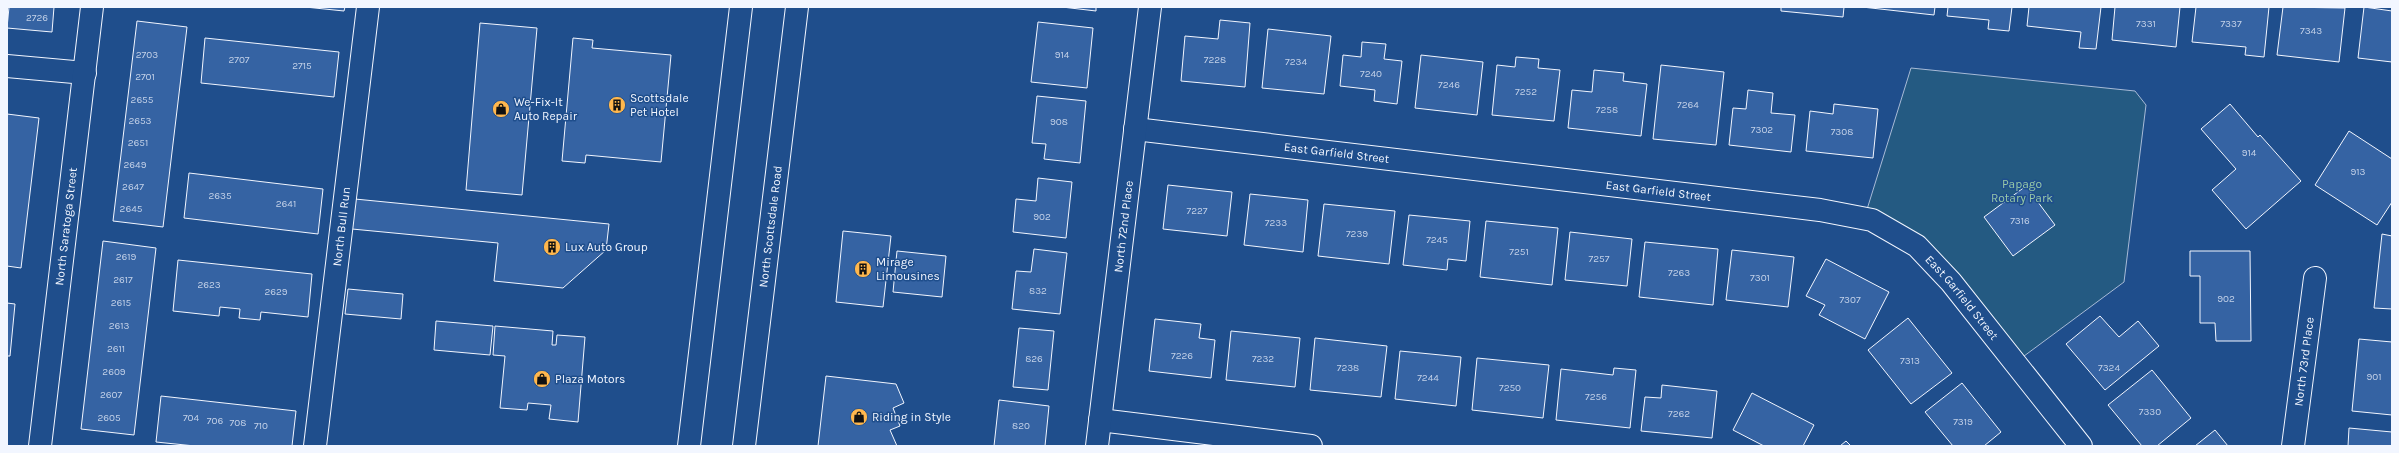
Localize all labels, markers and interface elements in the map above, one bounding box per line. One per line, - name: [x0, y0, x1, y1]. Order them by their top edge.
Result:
- house number: 2726: [26, 12, 48, 24]
- house number: 7331: [2136, 18, 2156, 30]
- house number: 7337: [2220, 18, 2242, 30]
- house number: 7343: [2300, 25, 2322, 37]
- house number: 2703: [136, 49, 158, 61]
- house number: 914: [1055, 49, 1070, 61]
- house number: 2707: [228, 54, 250, 66]
- house number: 7228: [1204, 54, 1226, 66]
- house number: 7234: [1285, 56, 1307, 68]
- house number: 2715: [292, 60, 312, 72]
- house number: 7240: [1360, 68, 1382, 80]
- house number: 2701: [135, 71, 155, 83]
- house number: 7246: [1438, 79, 1460, 91]
- house number: 7252: [1515, 86, 1537, 98]
- place label: Scottsdale Pet Hotel: [630, 91, 689, 119]
- house number: 2655: [131, 94, 154, 106]
- place label: We-Fix-It Auto Repair: [514, 95, 578, 123]
- building icon: Scottsdale Pet Hotel: [607, 95, 627, 115]
- shop icon: We-Fix-It Auto Repair: [491, 99, 511, 119]
- house number: 7264: [1677, 99, 1699, 111]
- house number: 7258: [1596, 104, 1618, 116]
- house number: 2653: [128, 115, 152, 127]
- house number: 908: [1050, 116, 1068, 128]
- house number: 7302: [1751, 124, 1773, 136]
- house number: 7308: [1831, 126, 1853, 138]
- house number: 2651: [128, 137, 148, 149]
- street label: East Garfield Street: [1283, 140, 1391, 166]
- house number: 914: [2242, 147, 2257, 159]
- house number: 2649: [124, 159, 147, 171]
- street label: North Scottsdale Road: [756, 165, 785, 288]
- street label: North Saratoga Street: [52, 166, 80, 286]
- house number: 913: [2350, 166, 2366, 178]
- park label: Papago Rotary Park: [1991, 177, 2053, 205]
- street label: East Garfield Street: [1605, 178, 1712, 204]
- street label: North 72nd Place: [1111, 180, 1136, 273]
- house number: 2647: [122, 181, 144, 193]
- street label: North Bull Run: [330, 186, 353, 267]
- house number: 2635: [208, 190, 232, 202]
- house number: 2641: [276, 198, 296, 210]
- house number: 2645: [120, 203, 143, 215]
- house number: 7227: [1187, 205, 1208, 217]
- house number: 902: [1033, 211, 1051, 223]
- house number: 7316: [2010, 215, 2030, 227]
- house number: 7233: [1265, 217, 1287, 229]
- house number: 7239: [1346, 228, 1368, 240]
- house number: 7245: [1426, 234, 1448, 246]
- building icon: Lux Auto Group: [542, 237, 562, 257]
- place label: Lux Auto Group: [565, 240, 648, 254]
- house number: 7251: [1509, 246, 1529, 258]
- house number: 2619: [116, 251, 137, 263]
- street label: East Garfield Street: [1922, 252, 2001, 343]
- house number: 7257: [1589, 253, 1610, 265]
- place label: Mirage Limousines: [876, 255, 940, 283]
- building icon: Mirage Limousines: [853, 259, 873, 279]
- house number: 7263: [1668, 267, 1690, 279]
- house number: 7301: [1750, 272, 1770, 284]
- house number: 2617: [113, 274, 133, 286]
- house number: 2623: [197, 279, 221, 291]
- house number: 832: [1029, 285, 1047, 297]
- house number: 2629: [264, 286, 288, 298]
- house number: 902: [2217, 293, 2235, 305]
- house number: 7307: [1839, 294, 1861, 306]
- house number: 2615: [111, 297, 132, 309]
- street label: North 73rd Place: [2291, 316, 2317, 407]
- house number: 2613: [109, 320, 129, 332]
- house number: 2611: [107, 343, 125, 355]
- house number: 7226: [1171, 350, 1193, 362]
- house number: 826: [1025, 353, 1043, 365]
- house number: 7232: [1252, 353, 1274, 365]
- house number: 7313: [1900, 355, 1920, 367]
- house number: 7238: [1337, 362, 1359, 374]
- house number: 7324: [2098, 362, 2120, 374]
- house number: 2609: [102, 366, 126, 378]
- shop icon: Plaza Motors: [532, 369, 552, 389]
- house number: 901: [2366, 371, 2382, 383]
- place label: Plaza Motors: [555, 372, 625, 386]
- house number: 7244: [1417, 372, 1439, 384]
- house number: 7250: [1499, 382, 1521, 394]
- house number: 2607: [100, 389, 122, 401]
- house number: 7256: [1585, 391, 1607, 403]
- house number: 7330: [2139, 406, 2161, 418]
- shop icon: Riding in Style: [849, 407, 869, 427]
- house number: 7262: [1668, 408, 1690, 420]
- place label: Riding in Style: [872, 410, 951, 424]
- house number: 2605: [97, 412, 121, 424]
- house number: 704: [183, 412, 200, 424]
- house number: 706: [207, 415, 223, 427]
- house number: 7319: [1953, 416, 1973, 428]
- house number: 708: [230, 417, 246, 429]
- house number: 710: [254, 420, 268, 432]
- house number: 820: [1012, 420, 1030, 432]

